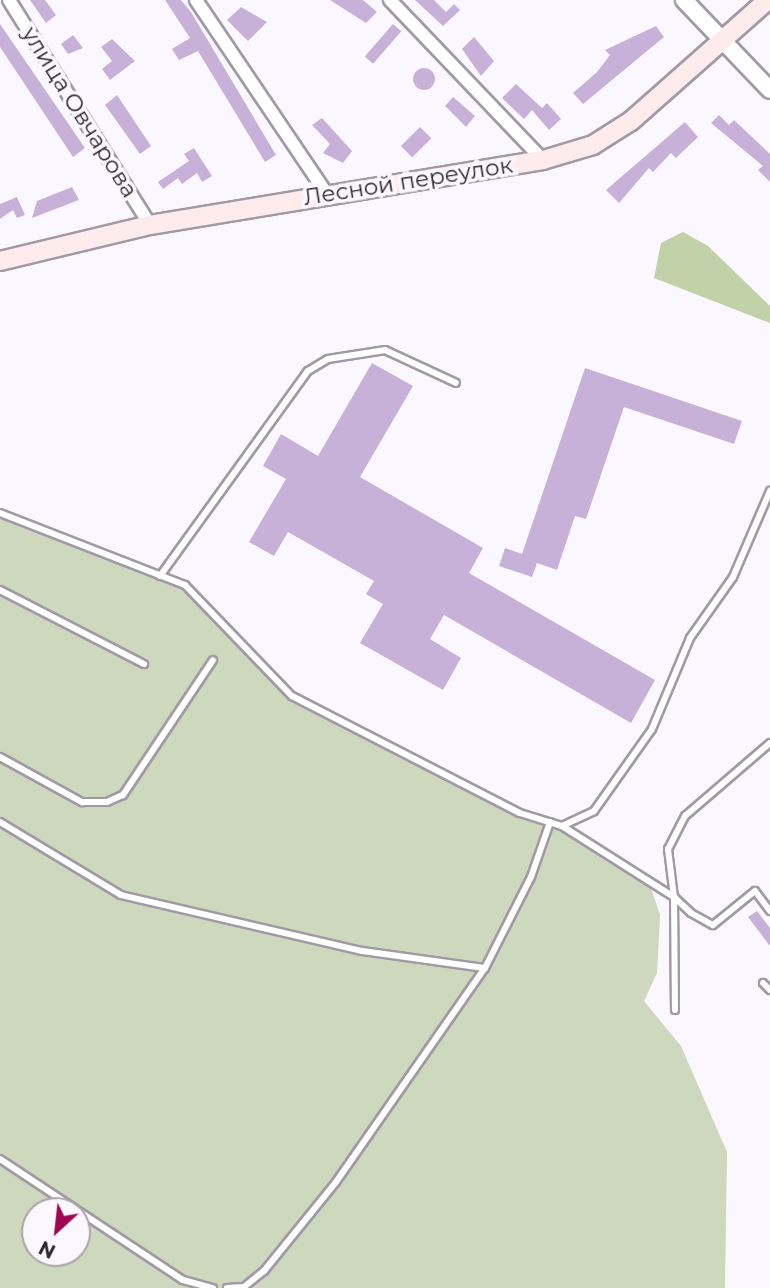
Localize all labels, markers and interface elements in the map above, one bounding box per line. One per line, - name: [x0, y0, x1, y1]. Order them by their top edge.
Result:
- street label: улица Овчарова: [16, 21, 144, 203]
- street label: Лесной переулок: [301, 151, 515, 211]
- north arrow: [21, 1197, 91, 1267]
- text: N: [35, 1236, 59, 1263]

